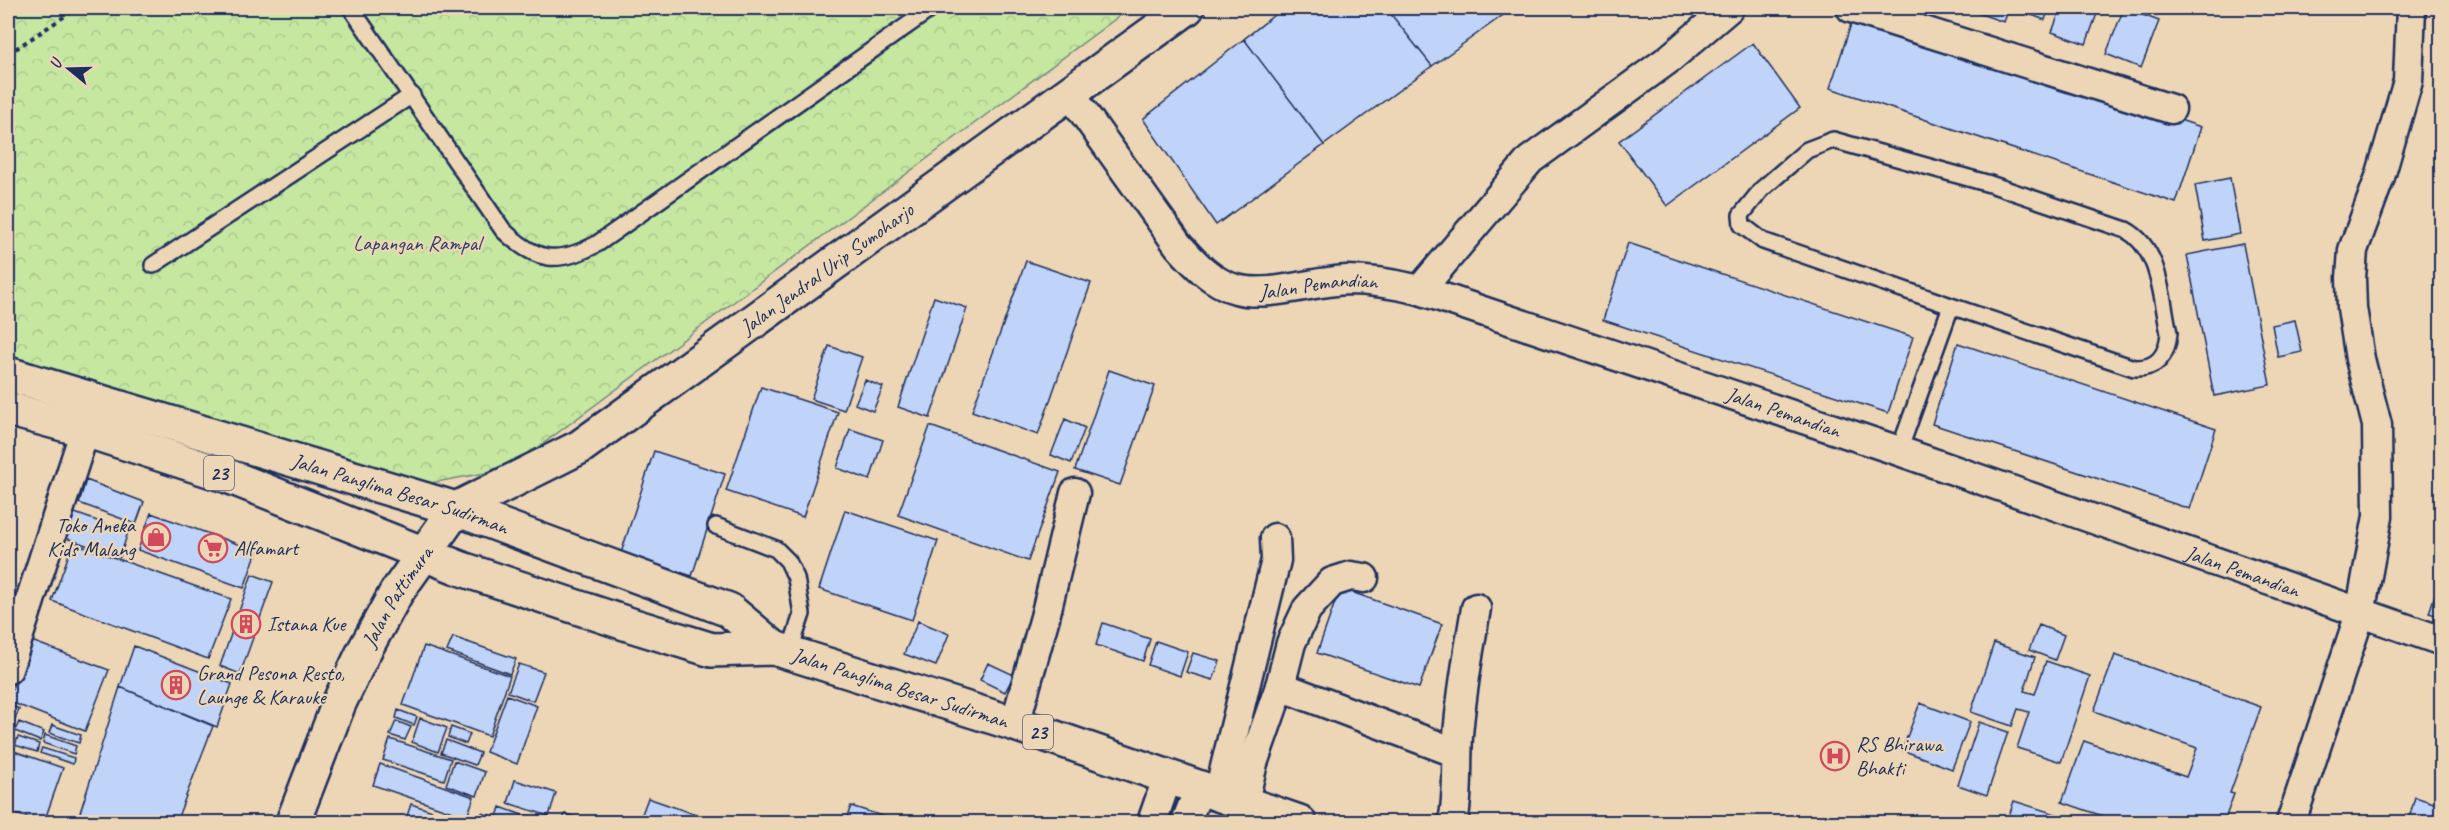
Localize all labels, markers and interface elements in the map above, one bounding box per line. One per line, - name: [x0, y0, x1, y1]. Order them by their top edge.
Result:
- north arrow: [39, 39, 99, 99]
- text: U: [45, 54, 68, 71]
- street label: Jalan Jendral Urip Sumoharjo: [734, 196, 920, 341]
- park label: Lapangan Rampal: [353, 230, 484, 256]
- street label: Jalan Pemandian: [1258, 267, 1381, 305]
- street label: Jalan Pemandian: [1722, 381, 1845, 444]
- street label: Jalan Panglima Besar Sudirman: [288, 447, 513, 541]
- road number: 23: [204, 456, 234, 490]
- place label: Toko Aneka Kids Malang: [47, 512, 137, 562]
- shop icon: Toko Aneka Kids Malang: [140, 521, 172, 553]
- supermarket icon: Alfamart: [197, 532, 229, 564]
- place label: Alfamart: [234, 535, 300, 561]
- street label: Jalan Pattimura: [355, 539, 440, 652]
- street label: Jalan Pemandian: [2181, 539, 2304, 604]
- building icon: Istana Kue: [230, 608, 262, 640]
- place label: Istana Kue: [267, 611, 347, 637]
- street label: Jalan Panglima Besar Sudirman: [788, 641, 1013, 735]
- place label: Grand Pesona Resto, Launge & Karauke: [197, 660, 345, 710]
- building icon: Grand Pesona Resto, Launge & Karauke: [160, 669, 192, 701]
- road number: 23: [1023, 715, 1053, 749]
- place label: RS Bhirawa Bhakti: [1856, 731, 1944, 781]
- hospital icon: RS Bhirawa Bhakti: [1819, 740, 1851, 772]

